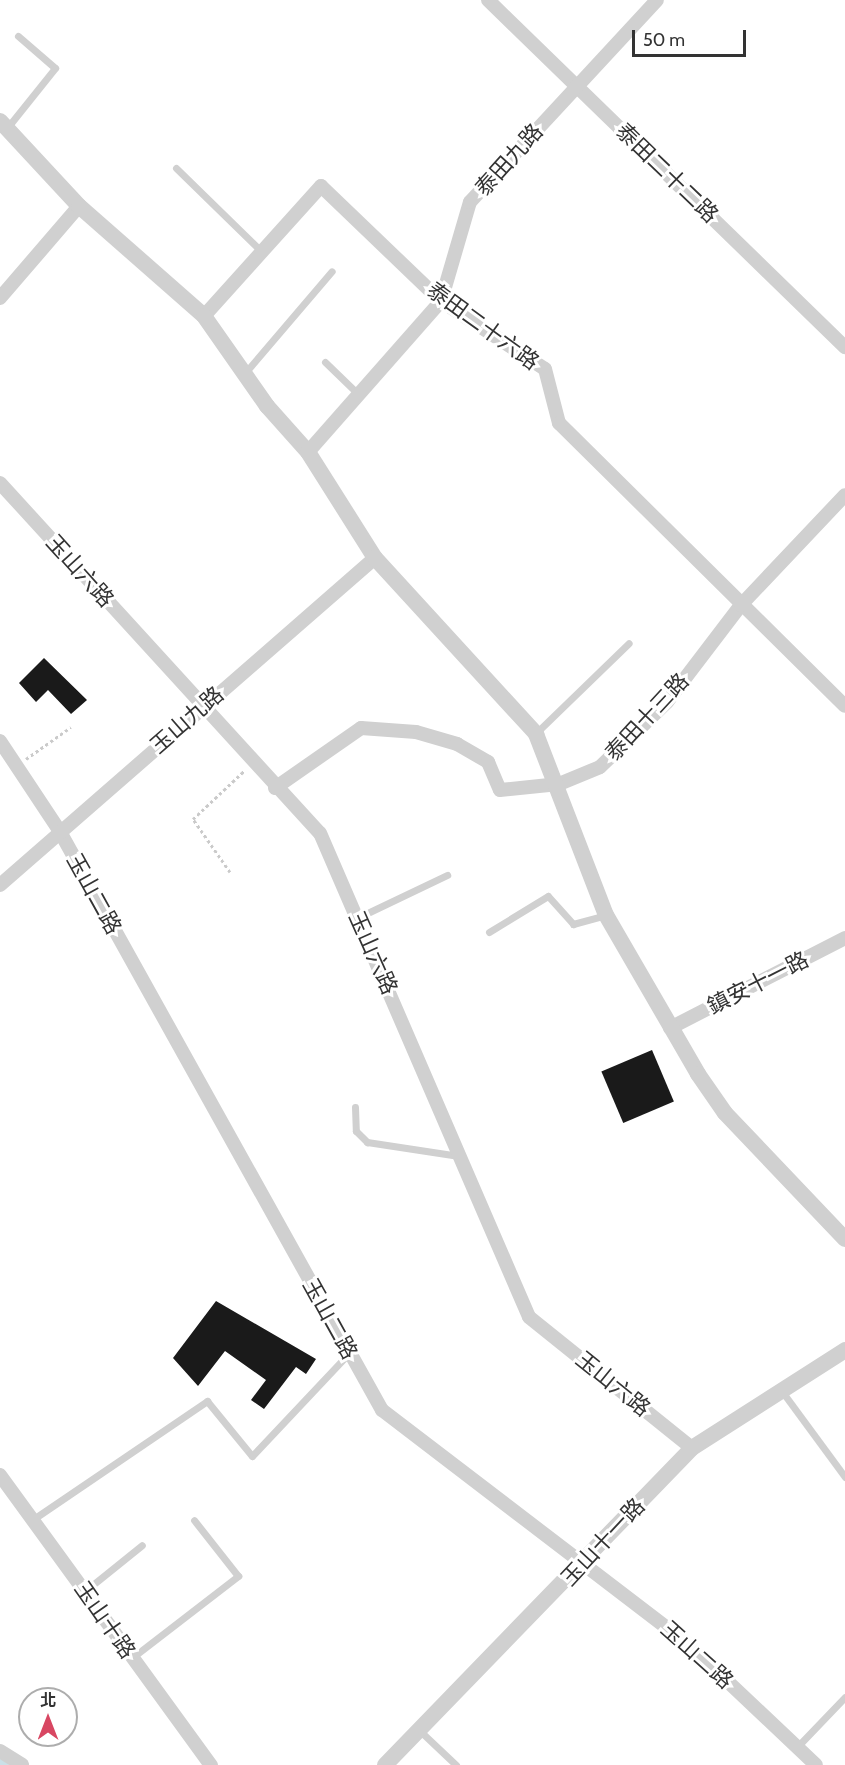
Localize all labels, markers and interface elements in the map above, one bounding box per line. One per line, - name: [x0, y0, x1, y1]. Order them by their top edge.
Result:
- scale bar: [635, 18, 749, 56]
- text: 50 m: [643, 29, 685, 51]
- street label: 泰田九路: [470, 118, 548, 202]
- street label: 泰田二十二路: [610, 118, 724, 228]
- street label: 泰田二十六路: [422, 277, 544, 375]
- street label: 玉山六路: [41, 529, 119, 613]
- street label: 泰田十三路: [600, 668, 694, 766]
- street label: 玉山九路: [145, 681, 229, 759]
- street label: 玉山二路: [61, 849, 127, 939]
- street label: 玉山六路: [343, 907, 403, 999]
- street label: 鎮安十一路: [703, 946, 813, 1020]
- street label: 玉山二路: [297, 1274, 363, 1364]
- street label: 玉山六路: [570, 1346, 656, 1422]
- street label: 玉山十一路: [556, 1493, 650, 1591]
- street label: 玉山十路: [69, 1576, 141, 1664]
- street label: 玉山二路: [655, 1616, 739, 1694]
- north arrow: [18, 1687, 78, 1747]
- text: 北: [40, 1691, 56, 1710]

